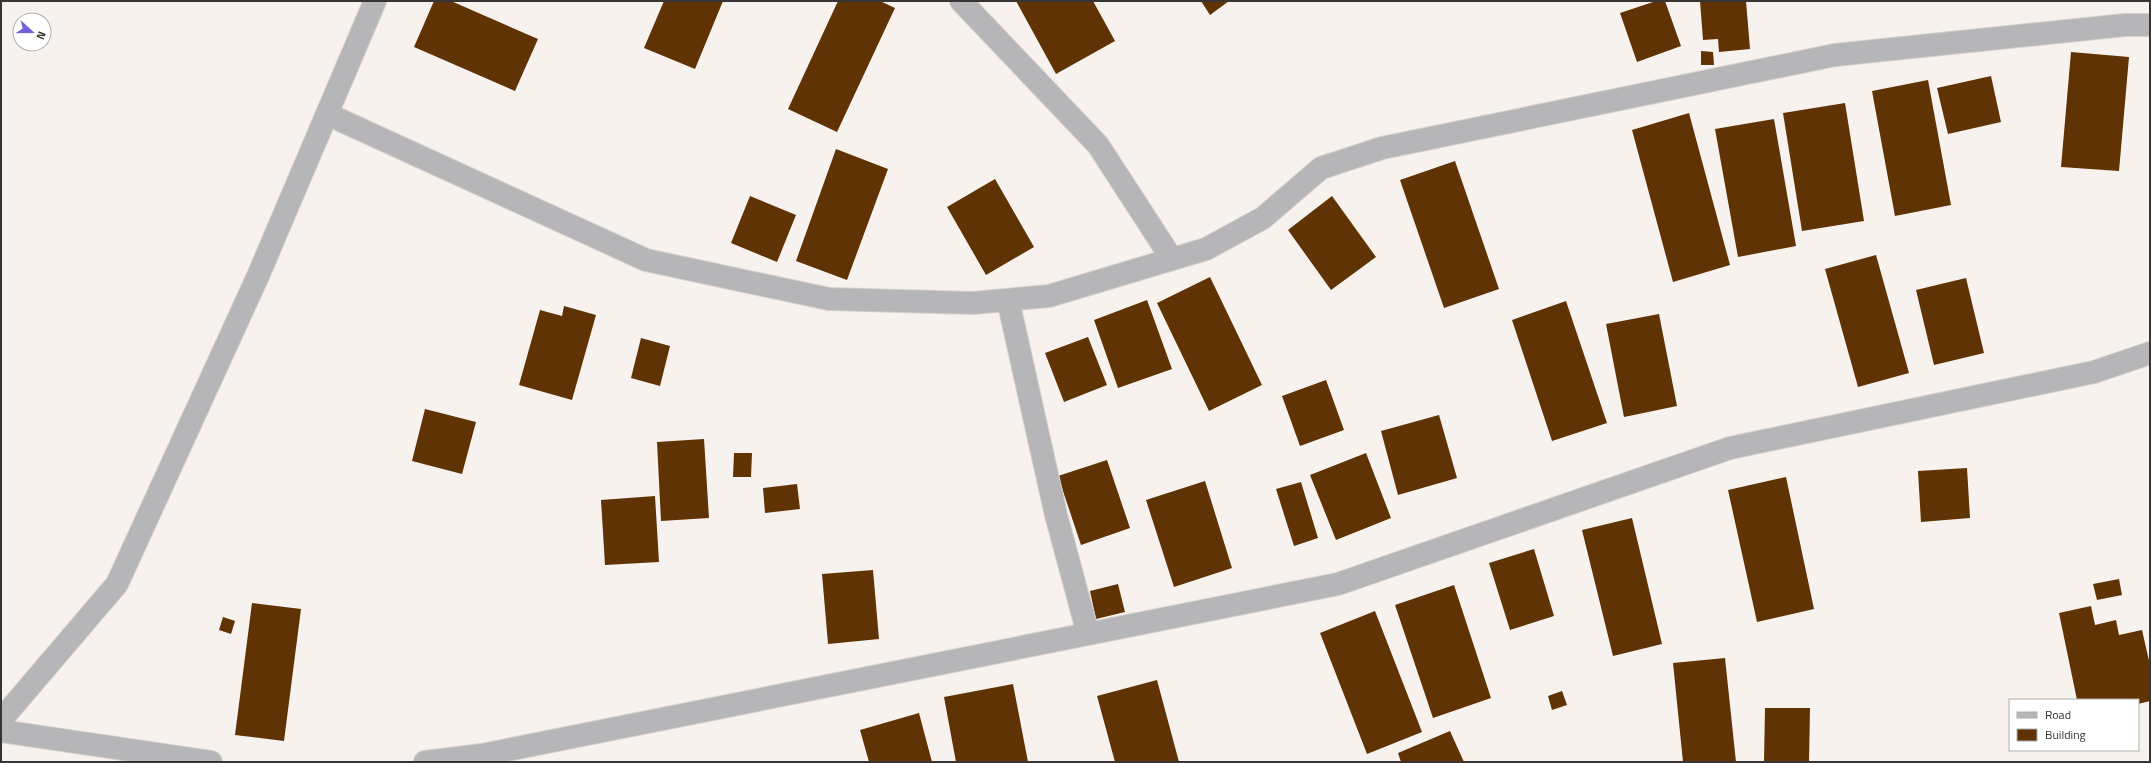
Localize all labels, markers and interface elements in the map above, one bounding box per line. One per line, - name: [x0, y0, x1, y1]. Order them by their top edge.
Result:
- north arrow: [12, 12, 52, 52]
- text: N: [33, 29, 50, 42]
- legend: [2009, 699, 2139, 751]
- text: Road: [2045, 705, 2071, 724]
- text: Building: [2045, 725, 2086, 744]

